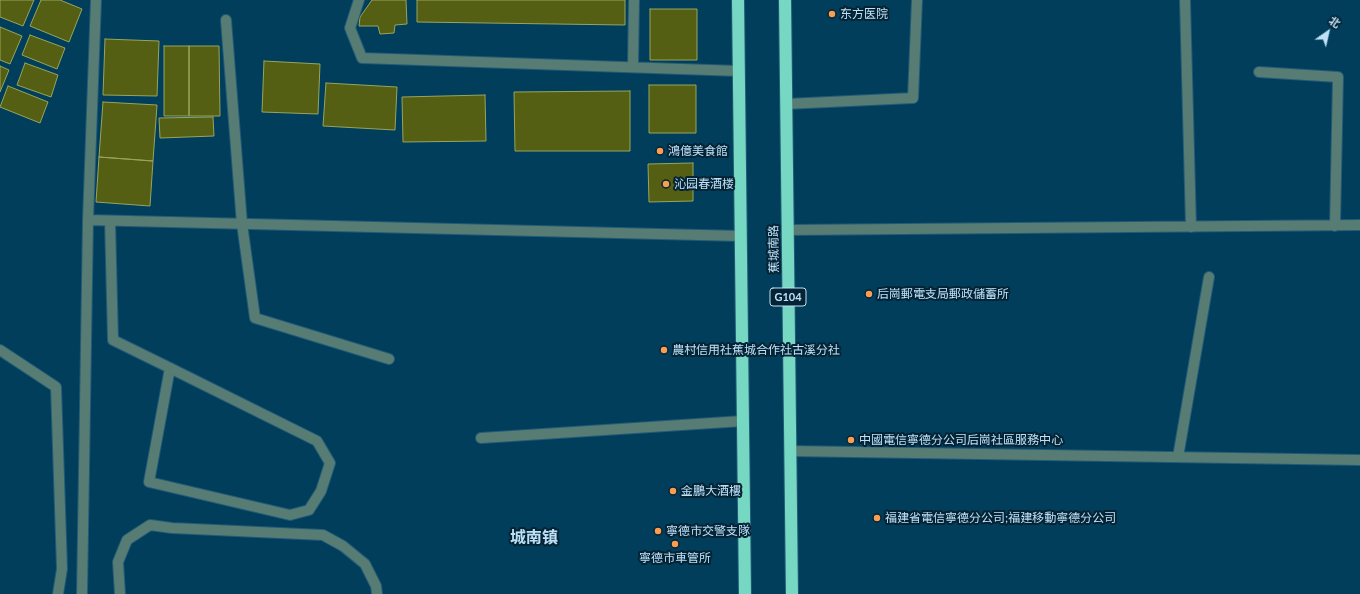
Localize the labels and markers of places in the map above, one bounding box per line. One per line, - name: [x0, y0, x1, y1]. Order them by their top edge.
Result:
- place label: 东方医院: [840, 7, 888, 21]
- marker: 东方医院: [827, 9, 837, 19]
- place label: 鴻億美食館: [668, 144, 728, 158]
- marker: 鴻億美食館: [655, 146, 665, 156]
- place label: 沁园春酒楼: [674, 177, 734, 191]
- marker: 沁园春酒楼: [661, 179, 671, 189]
- place label: 后崗郵電支局郵政儲蓄所: [877, 287, 1009, 301]
- marker: 后崗郵電支局郵政儲蓄所: [864, 289, 874, 299]
- place label: 農村信用社蕉城合作社古溪分社: [672, 343, 840, 357]
- marker: 農村信用社蕉城合作社古溪分社: [659, 345, 669, 355]
- place label: 中國電信寧德分公司后崗社區服務中心: [859, 433, 1063, 447]
- marker: 中國電信寧德分公司后崗社區服務中心: [846, 435, 856, 445]
- place label: 金鵬大酒樓: [681, 484, 741, 498]
- marker: 金鵬大酒樓: [668, 486, 678, 496]
- place label: 福建省電信寧德分公司;福建移動寧德分公司: [885, 511, 1116, 525]
- marker: 福建省電信寧德分公司;福建移動寧德分公司: [872, 513, 882, 523]
- place label: 寧德市交警支隊: [666, 524, 750, 538]
- marker: 寧德市交警支隊: [653, 526, 663, 536]
- marker: 寧德市車管所: [670, 539, 680, 549]
- place label: 寧德市車管所: [639, 551, 711, 565]

